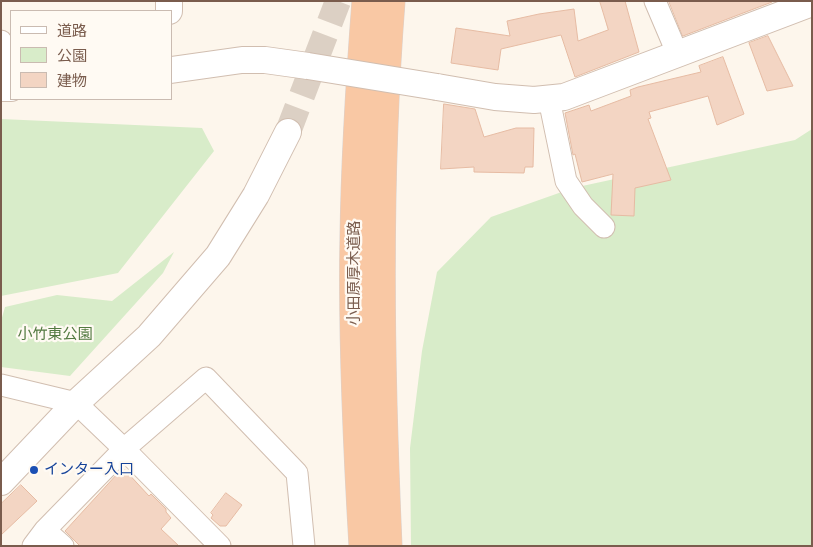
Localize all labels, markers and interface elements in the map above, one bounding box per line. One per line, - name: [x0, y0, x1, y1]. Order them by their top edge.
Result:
- legend: [10, 10, 172, 100]
- text: 道路: [57, 20, 87, 41]
- text: 公園: [57, 45, 87, 66]
- text: 建物: [57, 70, 87, 91]
- street label: 小田原厚木道路: [346, 221, 364, 325]
- park label: 小竹東公園: [18, 326, 92, 344]
- place label: インター入口: [44, 461, 134, 479]
- marker: インター入口: [28, 464, 40, 476]

